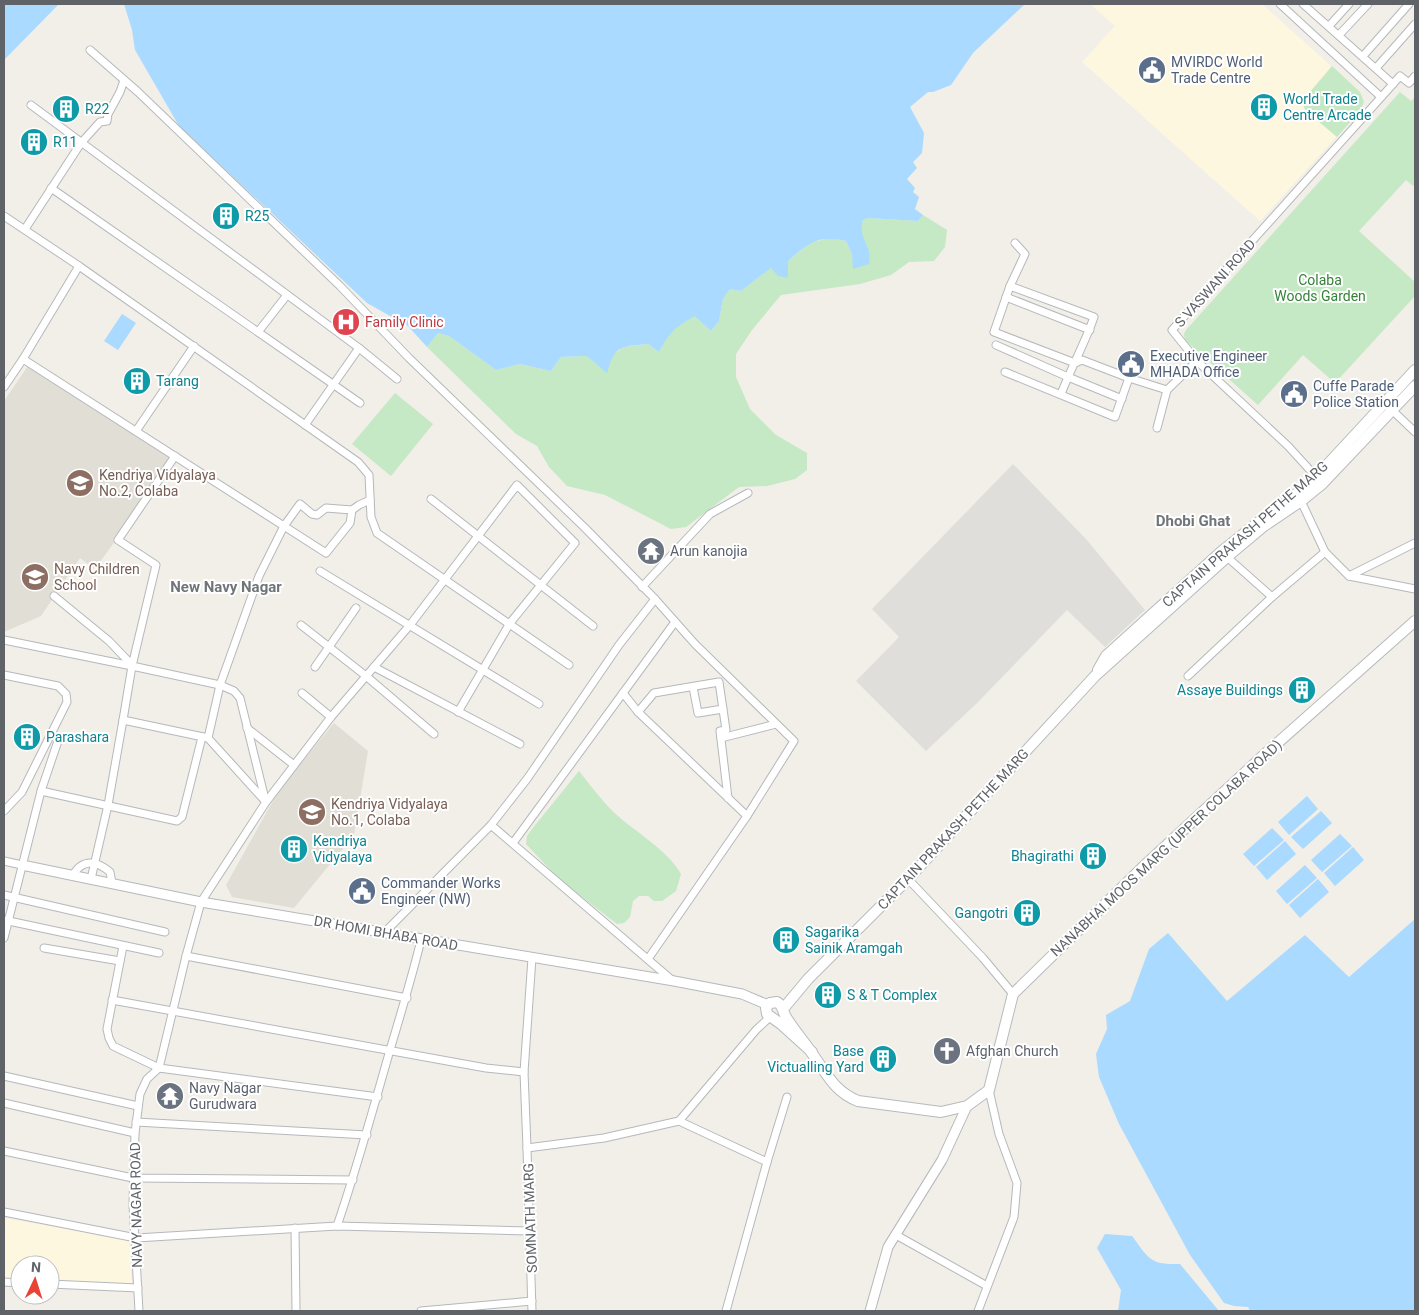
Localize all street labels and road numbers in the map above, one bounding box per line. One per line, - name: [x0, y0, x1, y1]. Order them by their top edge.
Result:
- street label: S VASWANI ROAD: [1171, 236, 1259, 330]
- street label: CAPTAIN PRAKASH PETHE MARG: [1159, 458, 1331, 610]
- street label: NANABHAI MOOS MARG (UPPER COLABA ROAD): [1047, 736, 1285, 960]
- street label: CAPTAIN PRAKASH PETHE MARG: [874, 745, 1032, 913]
- street label: DR HOMI BHABA ROAD: [313, 912, 459, 954]
- street label: NAVY NAGAR ROAD: [127, 1142, 145, 1268]
- street label: SOMNATH MARG: [520, 1163, 540, 1273]

